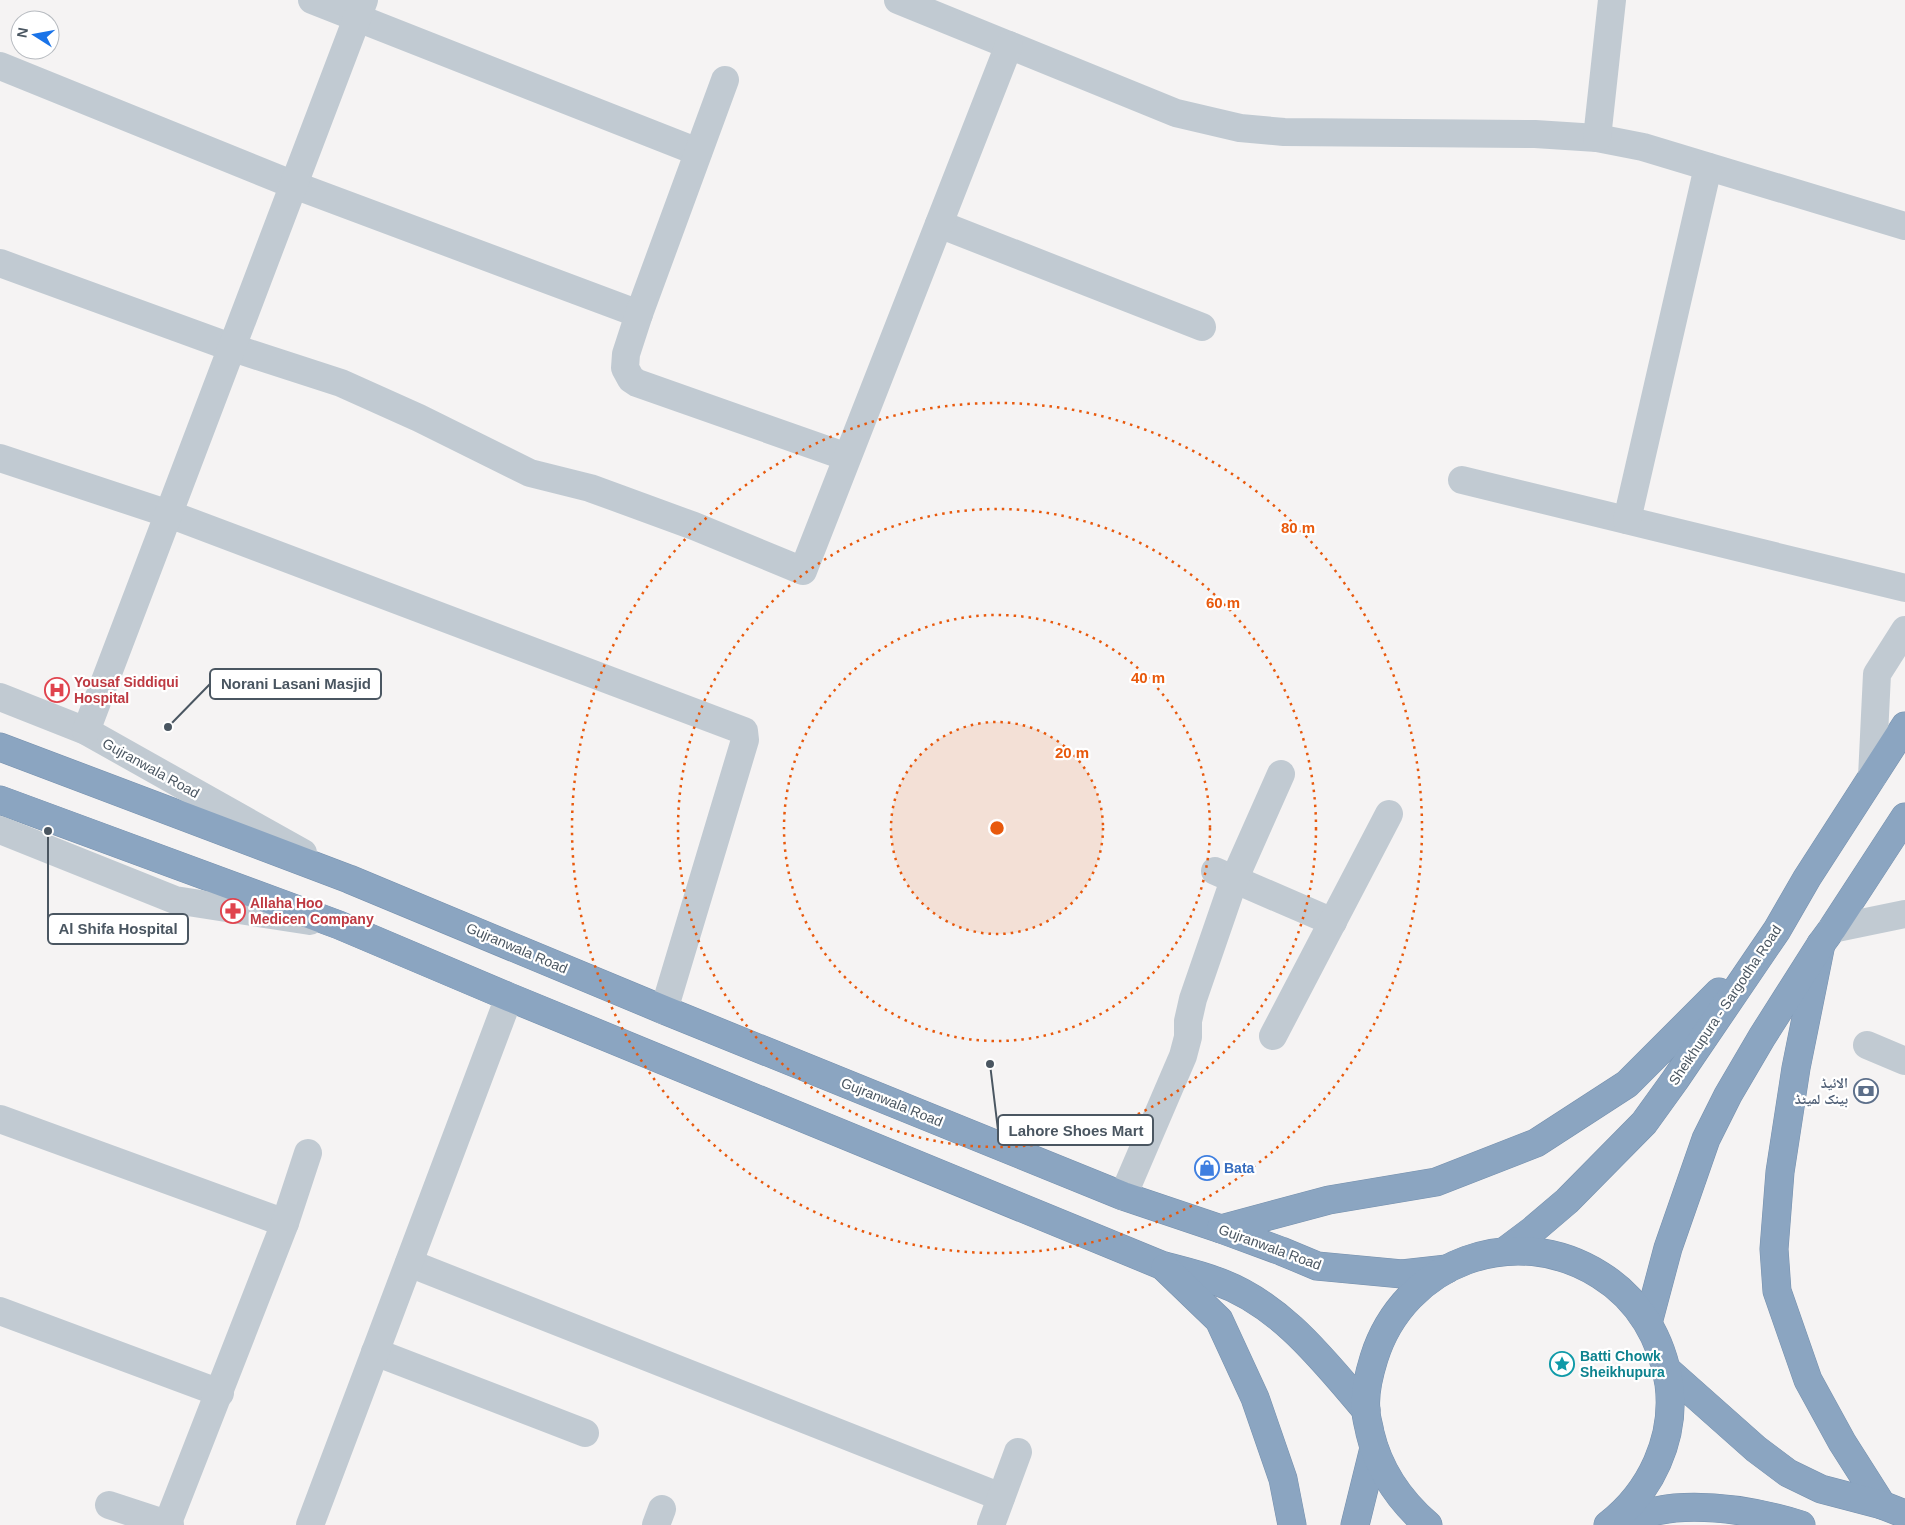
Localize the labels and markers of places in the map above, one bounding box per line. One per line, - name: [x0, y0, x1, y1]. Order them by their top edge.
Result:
- callout: Norani Lasani Masjid: [210, 669, 381, 699]
- place label: Yousaf Siddiqui Hospital: [74, 674, 179, 706]
- hospital icon: Yousaf Siddiqui Hospital: [44, 677, 70, 703]
- centre of rings: [988, 819, 1006, 837]
- place label: Allaha Hoo Medicen Company: [250, 895, 374, 927]
- pharmacy icon: Allaha Hoo Medicen Company: [220, 898, 246, 924]
- callout: Al Shifa Hospital: [48, 914, 188, 944]
- place label: الائیڈ بینک لمیٹڈ: [1795, 1075, 1848, 1108]
- bank icon: الائیڈ بینک لمیٹڈ: [1853, 1078, 1879, 1104]
- callout: Lahore Shoes Mart: [998, 1115, 1153, 1145]
- shop icon: Bata: [1194, 1155, 1220, 1181]
- place label: Bata: [1224, 1160, 1255, 1176]
- place label: Batti Chowk Sheikhupura: [1580, 1348, 1665, 1380]
- place icon: Batti Chowk Sheikhupura: [1549, 1351, 1575, 1377]

